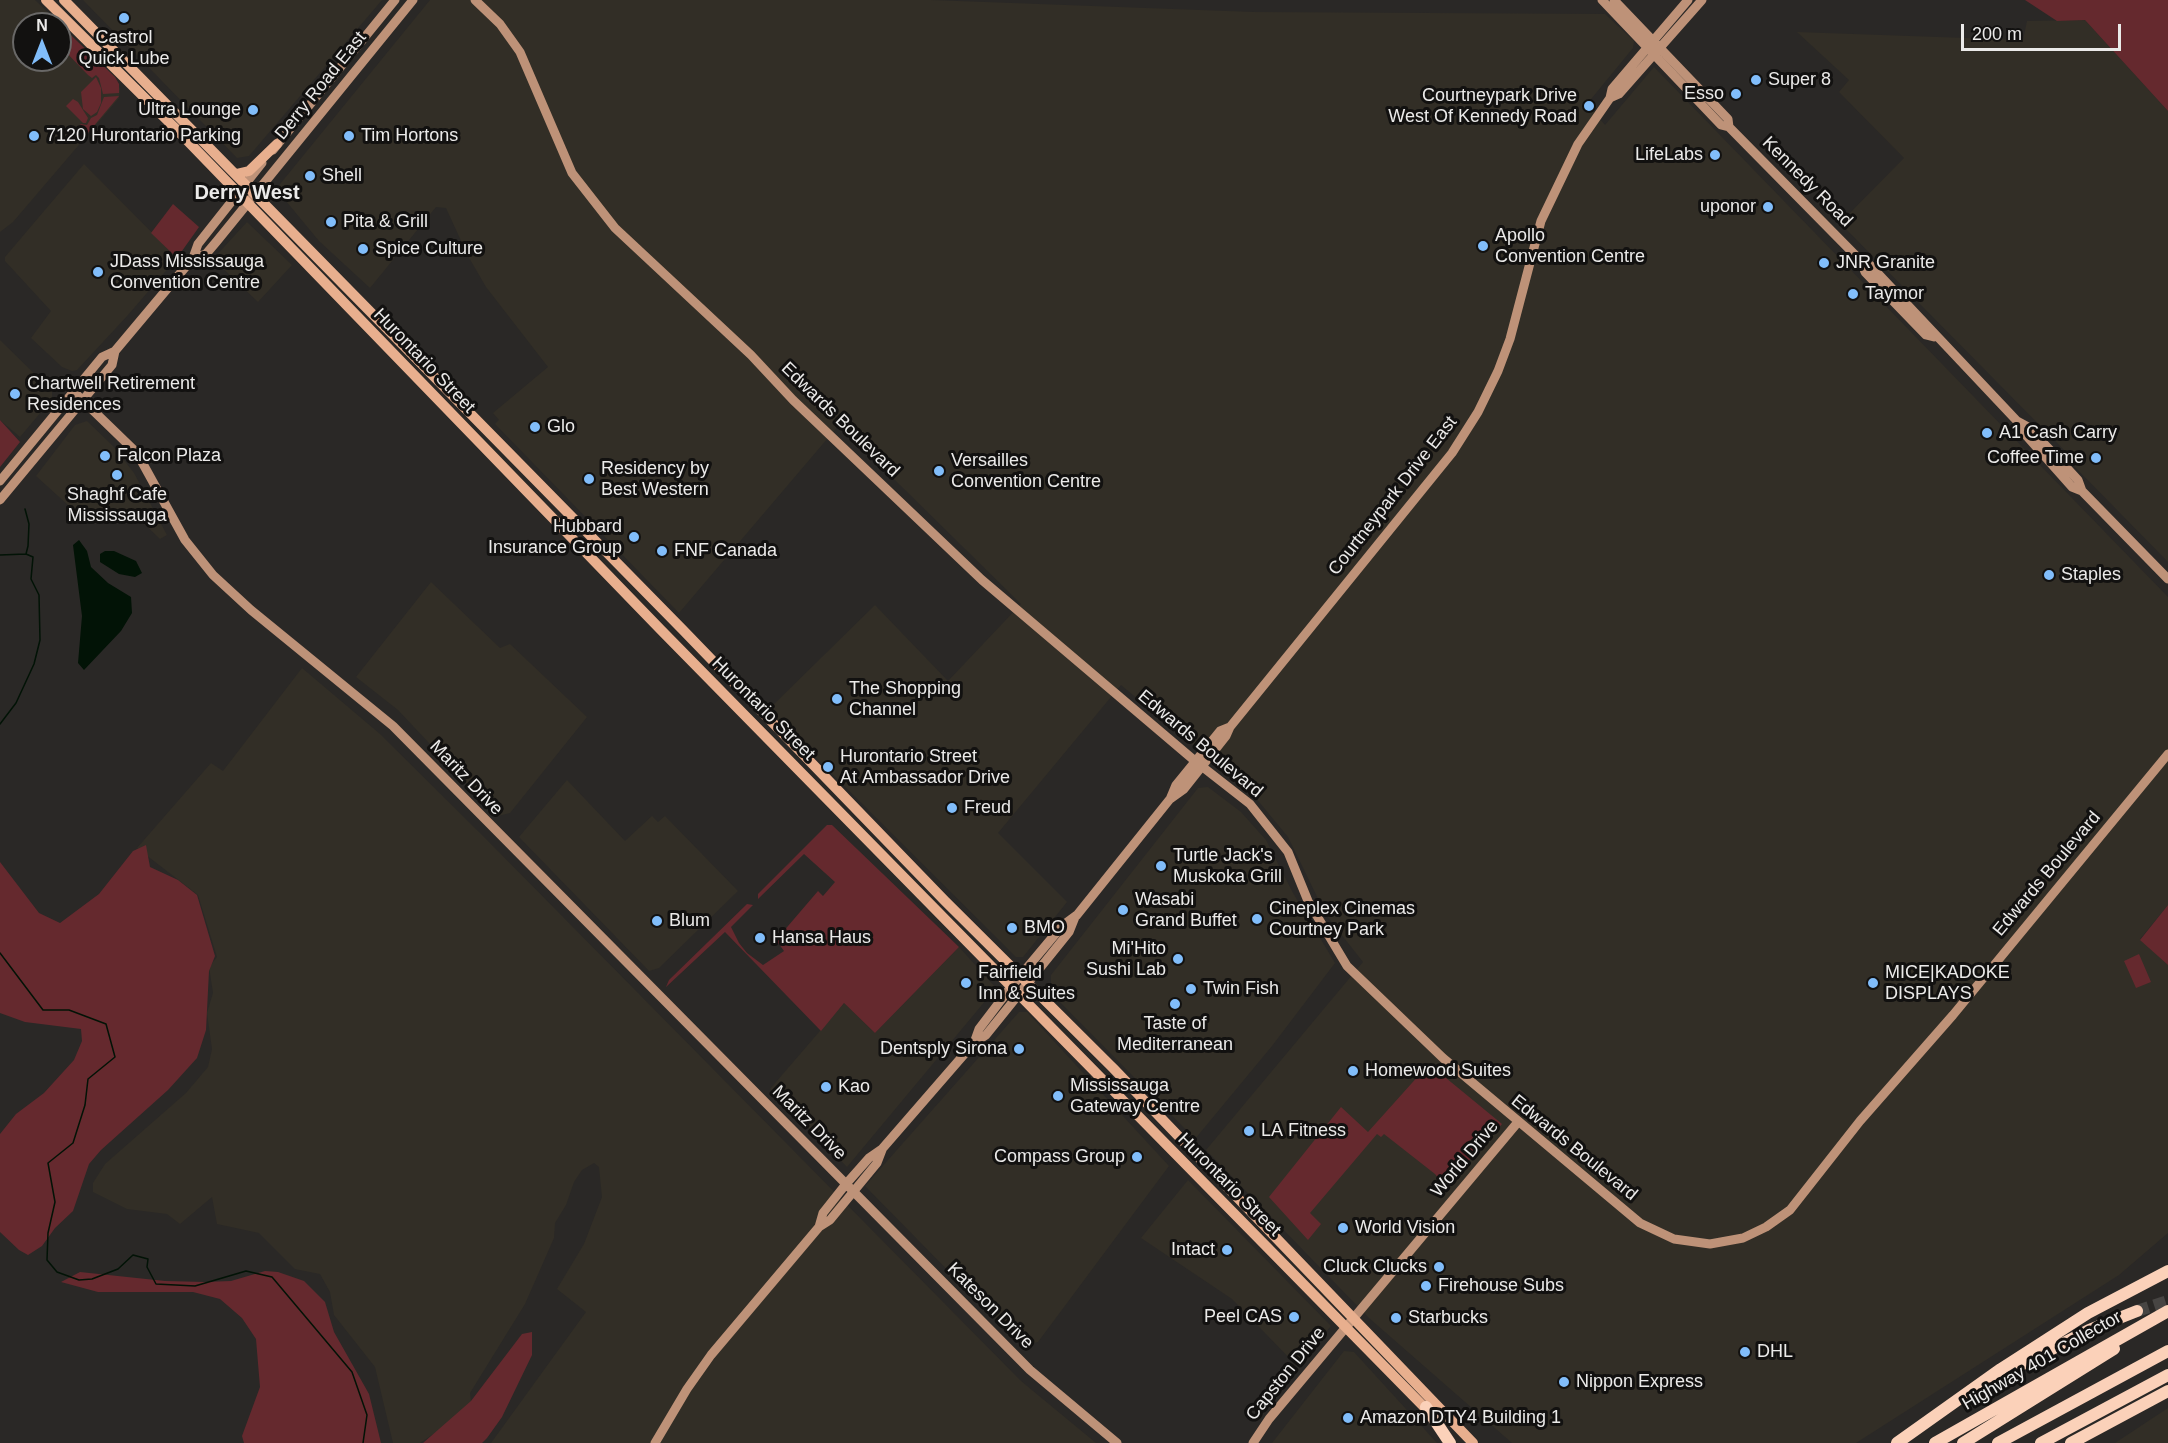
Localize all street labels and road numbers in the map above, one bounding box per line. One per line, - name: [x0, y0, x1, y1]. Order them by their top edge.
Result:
- street label: Derry Road East: [271, 28, 371, 144]
- street label: Kennedy Road: [1757, 132, 1857, 232]
- street label: Hurontario Street: [369, 304, 479, 418]
- street label: Edwards Boulevard: [776, 358, 904, 482]
- street label: Courtneypark Drive East: [1324, 412, 1462, 580]
- street label: Hurontario Street: [707, 653, 819, 765]
- street label: Edwards Boulevard: [1133, 686, 1267, 802]
- street label: Maritz Drive: [425, 736, 507, 820]
- street label: Edwards Boulevard: [1989, 807, 2105, 941]
- street label: Maritz Drive: [767, 1081, 851, 1165]
- street label: Edwards Boulevard: [1507, 1090, 1641, 1206]
- street label: World Drive: [1427, 1116, 1503, 1202]
- street label: Hurontario Street: [1173, 1129, 1285, 1241]
- street label: Kateson Drive: [942, 1258, 1038, 1354]
- street label: Highway 401 Collector: [1959, 1307, 2125, 1415]
- street label: Capston Drive: [1242, 1323, 1330, 1425]

